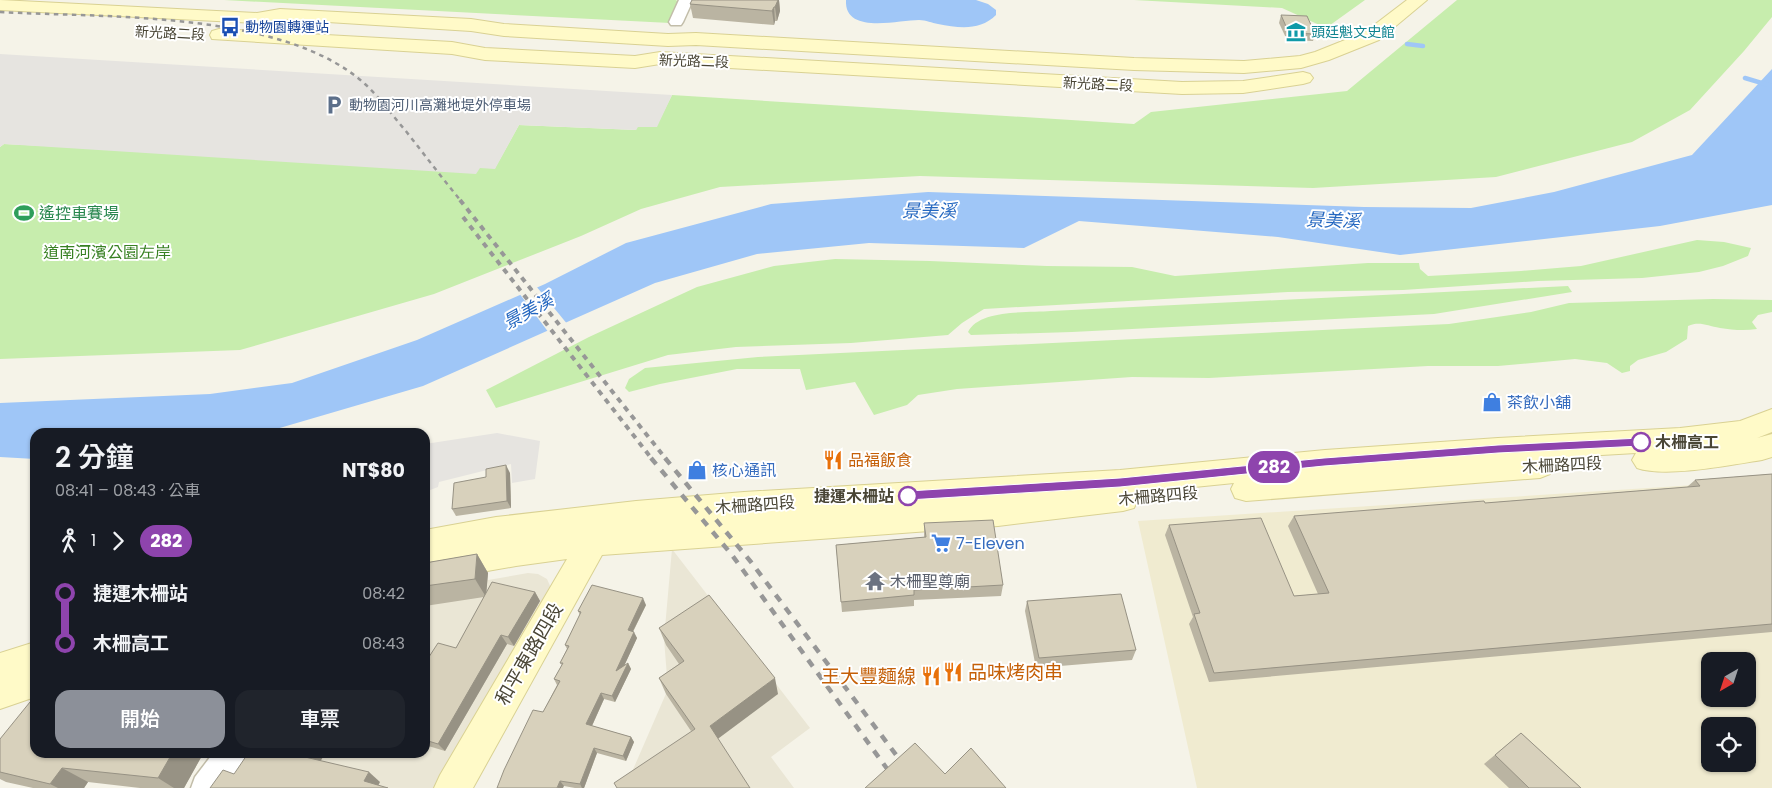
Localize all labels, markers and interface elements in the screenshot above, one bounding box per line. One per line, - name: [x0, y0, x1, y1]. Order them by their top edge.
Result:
- bus stop icon: 動物園轉運站: [219, 16, 241, 38]
- place label: 動物園轉運站: [245, 17, 329, 37]
- street label: 新光路二段: [135, 21, 205, 45]
- museum icon: 頭廷魁文史館: [1285, 21, 1307, 43]
- place label: 頭廷魁文史館: [1311, 22, 1395, 42]
- street label: 新光路二段: [659, 50, 729, 72]
- street label: 新光路二段: [1063, 72, 1133, 96]
- parking icon: 動物園河川高灘地堤外停車場: [323, 94, 345, 116]
- place label: 動物園河川高灘地堤外停車場: [349, 95, 531, 115]
- water label: 景美溪: [902, 198, 959, 223]
- sports icon: 遙控車賽場: [13, 202, 35, 224]
- place label: 遙控車賽場: [39, 202, 119, 225]
- water label: 景美溪: [1306, 207, 1363, 234]
- park label: 道南河濱公園左岸: [43, 241, 171, 264]
- water label: 景美溪: [498, 286, 560, 335]
- shop icon: 茶飲小舖: [1481, 391, 1503, 413]
- place label: 茶飲小舖: [1507, 391, 1571, 414]
- place label: 木柵高工: [1655, 431, 1719, 454]
- marker: 木柵高工: [1631, 432, 1651, 452]
- text: 2 分鐘: [55, 438, 134, 477]
- restaurant icon: 品福飯食: [822, 449, 844, 471]
- place label: 品福飯食: [848, 449, 912, 472]
- line badge: 282: [1245, 451, 1303, 483]
- street label: 木柵路四段: [1521, 451, 1603, 479]
- text: 282: [1258, 454, 1290, 479]
- text: NT$80: [342, 457, 405, 484]
- shop icon: 核心通訊: [686, 459, 708, 481]
- place label: 核心通訊: [712, 459, 776, 482]
- text: 08:41 – 08:43 · 公車: [55, 479, 200, 502]
- street label: 木柵路四段: [1117, 481, 1199, 511]
- place label: 捷運木柵站: [814, 485, 894, 508]
- marker: 捷運木柵站: [898, 486, 918, 506]
- street label: 木柵路四段: [714, 491, 796, 519]
- icon: walk: [55, 527, 83, 555]
- icon: forward: [104, 527, 132, 555]
- text: 282: [150, 528, 182, 553]
- text: 1: [91, 529, 96, 552]
- supermarket icon: 7-Eleven: [930, 532, 952, 554]
- place label: 7-Eleven: [956, 532, 1025, 555]
- temple icon: 木柵聖尊廟: [864, 570, 886, 592]
- place label: 木柵聖尊廟: [890, 570, 970, 593]
- text: 捷運木柵站: [93, 580, 188, 607]
- text: 08:42: [362, 582, 405, 605]
- street label: 和平東路四段: [489, 598, 569, 710]
- text: 木柵高工: [93, 630, 169, 657]
- text: 08:43: [362, 632, 405, 655]
- north arrow: [1701, 652, 1756, 708]
- map controls: [1701, 652, 1756, 772]
- place label: 品味烤肉串: [968, 659, 1063, 686]
- restaurant icon: 品味烤肉串: [942, 661, 964, 683]
- place label: 王大豐麵線: [821, 663, 916, 690]
- restaurant icon: 王大豐麵線: [920, 665, 942, 687]
- button: 開始: [55, 690, 225, 748]
- button: 車票: [235, 690, 405, 748]
- button: locate: [1701, 717, 1756, 772]

